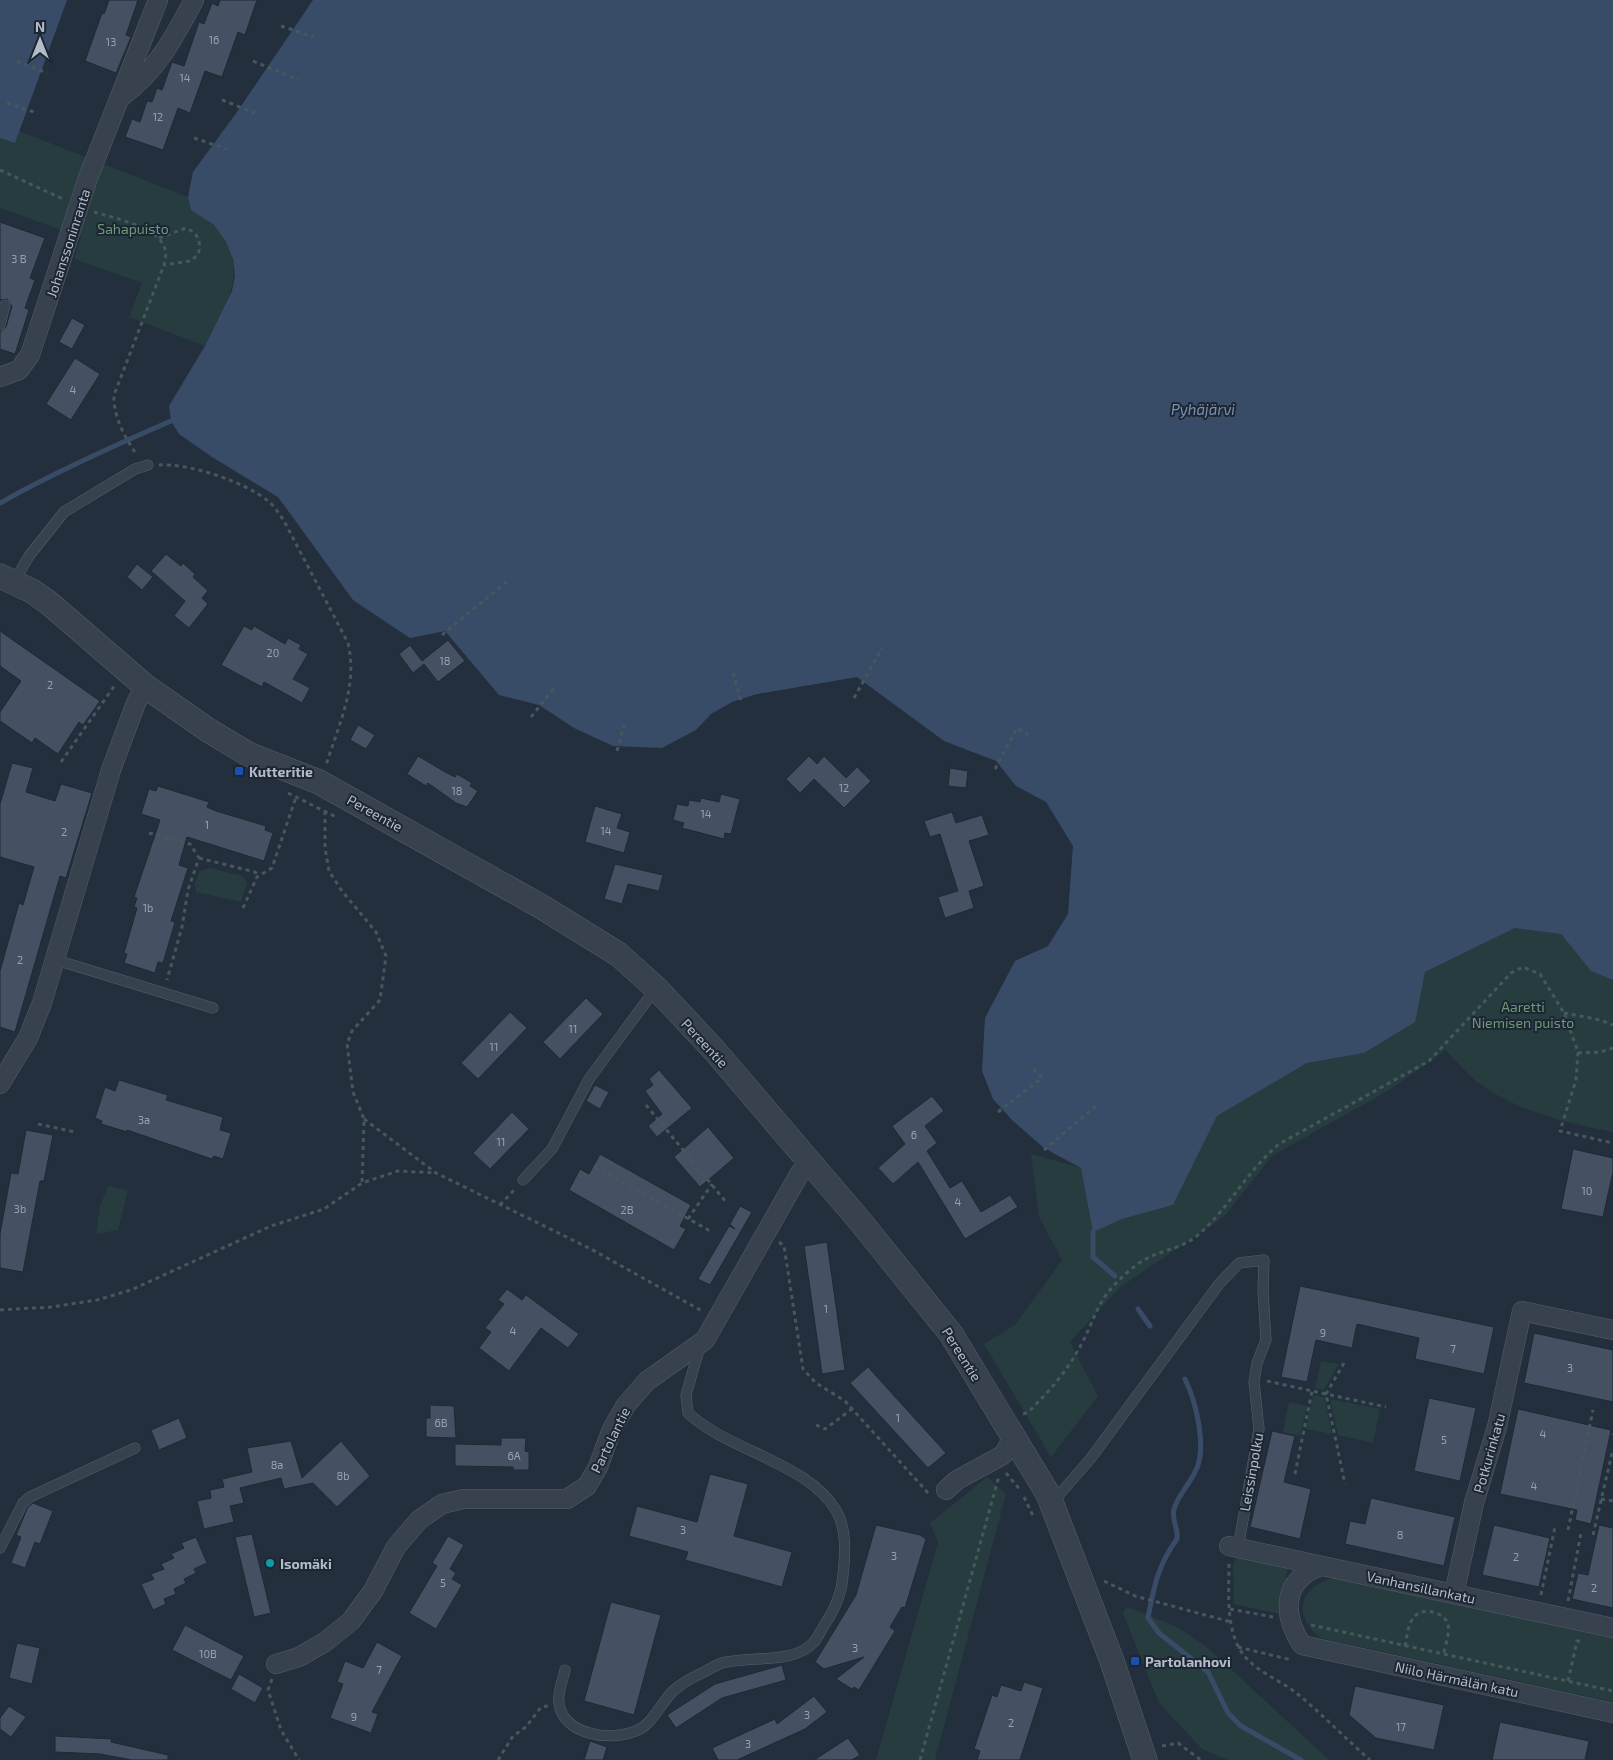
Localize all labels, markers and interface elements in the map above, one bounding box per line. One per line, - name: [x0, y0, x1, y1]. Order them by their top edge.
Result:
- north arrow: [15, 15, 65, 65]
- text: N: [35, 18, 45, 35]
- house number: 16: [209, 33, 219, 46]
- house number: 13: [106, 35, 116, 48]
- house number: 14: [179, 71, 191, 84]
- house number: 12: [153, 110, 163, 123]
- street label: Johanssoninranta: [42, 187, 94, 299]
- park label: Sahapuisto: [97, 220, 169, 237]
- house number: 3 B: [11, 252, 27, 265]
- house number: 4: [70, 383, 77, 396]
- water label: Pyhäjärvi: [1171, 400, 1235, 419]
- house number: 20: [267, 646, 279, 659]
- house number: 18: [439, 654, 451, 667]
- house number: 2: [47, 678, 53, 691]
- place label: Kutteritie: [249, 763, 313, 780]
- marker: Kutteritie: [233, 765, 245, 777]
- house number: 12: [839, 781, 849, 794]
- house number: 18: [451, 784, 463, 797]
- street label: Pereentie: [344, 791, 406, 835]
- house number: 14: [700, 807, 712, 820]
- house number: 1: [205, 818, 209, 831]
- house number: 14: [600, 824, 612, 837]
- house number: 2: [61, 825, 67, 838]
- house number: 1b: [143, 901, 153, 914]
- house number: 2: [17, 953, 23, 966]
- park label: Aaretti Niemisen puisto: [1472, 998, 1574, 1031]
- street label: Pereentie: [678, 1015, 732, 1071]
- house number: 11: [569, 1022, 577, 1035]
- house number: 11: [490, 1040, 498, 1053]
- house number: 3a: [138, 1113, 150, 1126]
- house number: 6: [911, 1128, 917, 1141]
- house number: 11: [497, 1135, 505, 1148]
- house number: 10: [1581, 1184, 1593, 1197]
- house number: 4: [955, 1195, 962, 1208]
- house number: 3b: [14, 1202, 26, 1215]
- house number: 2B: [620, 1203, 634, 1216]
- house number: 1: [824, 1302, 828, 1315]
- house number: 4: [510, 1324, 517, 1337]
- street label: Pereentie: [939, 1324, 985, 1384]
- house number: 9: [1320, 1326, 1326, 1339]
- house number: 7: [1450, 1342, 1456, 1355]
- house number: 3: [1567, 1361, 1573, 1374]
- street label: Partolantie: [587, 1404, 633, 1476]
- house number: 1: [896, 1411, 900, 1424]
- street label: Potkurinkatu: [1470, 1411, 1508, 1495]
- house number: 6B: [434, 1416, 448, 1429]
- house number: 4: [1540, 1427, 1547, 1440]
- street label: Leissinpolku: [1236, 1431, 1266, 1513]
- house number: 5: [1441, 1433, 1447, 1446]
- house number: 6A: [507, 1449, 521, 1462]
- house number: 8a: [271, 1458, 283, 1471]
- house number: 8b: [337, 1469, 349, 1482]
- house number: 4: [1531, 1479, 1538, 1492]
- house number: 3: [680, 1523, 686, 1536]
- house number: 8: [1397, 1528, 1403, 1541]
- house number: 3: [891, 1549, 897, 1562]
- house number: 2: [1513, 1550, 1519, 1563]
- place label: Isomäki: [280, 1555, 332, 1572]
- marker: Isomäki: [264, 1557, 276, 1569]
- street label: Vanhansillankatu: [1365, 1567, 1477, 1607]
- house number: 5: [440, 1576, 446, 1589]
- house number: 2: [1591, 1581, 1597, 1594]
- house number: 3: [852, 1641, 858, 1654]
- house number: 10B: [199, 1647, 217, 1660]
- place label: Partolanhovi: [1145, 1653, 1231, 1670]
- marker: Partolanhovi: [1129, 1655, 1141, 1667]
- street label: Niilo Härmälän katu: [1394, 1658, 1520, 1700]
- house number: 7: [376, 1663, 382, 1676]
- house number: 3: [804, 1708, 810, 1721]
- house number: 9: [351, 1710, 357, 1723]
- house number: 2: [1008, 1716, 1014, 1729]
- house number: 17: [1396, 1720, 1406, 1733]
- house number: 3: [745, 1737, 751, 1750]

